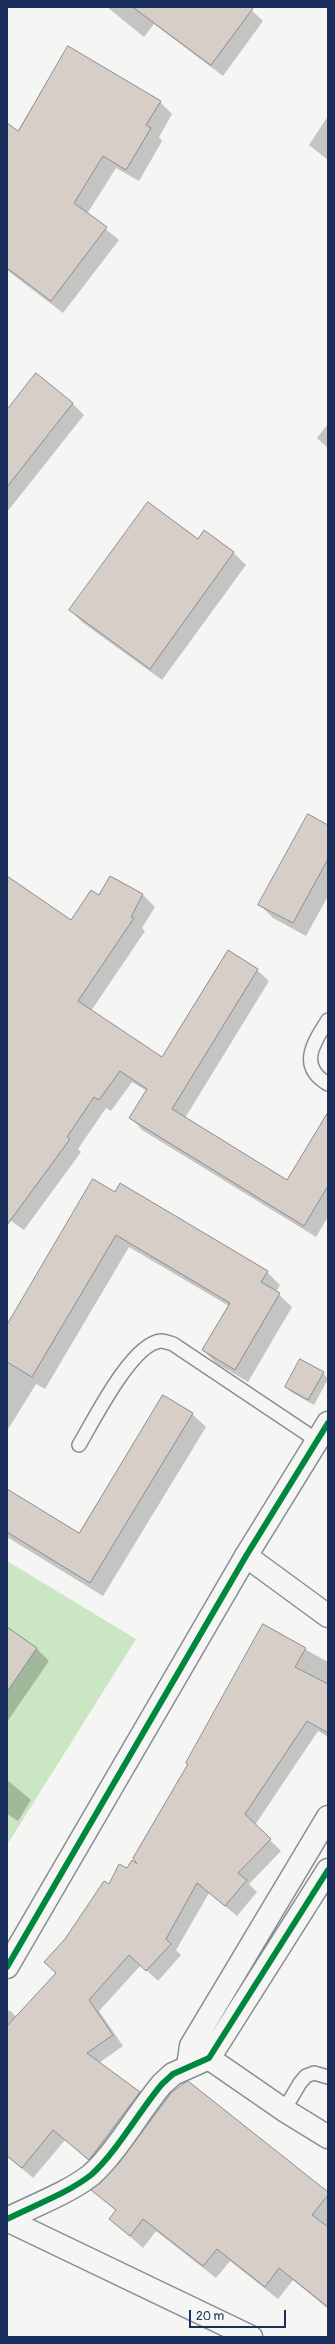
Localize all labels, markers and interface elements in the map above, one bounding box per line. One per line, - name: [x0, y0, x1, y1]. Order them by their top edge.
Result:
- scale bar: [191, 2302, 288, 2328]
- text: 20 m: [196, 2309, 224, 2324]

